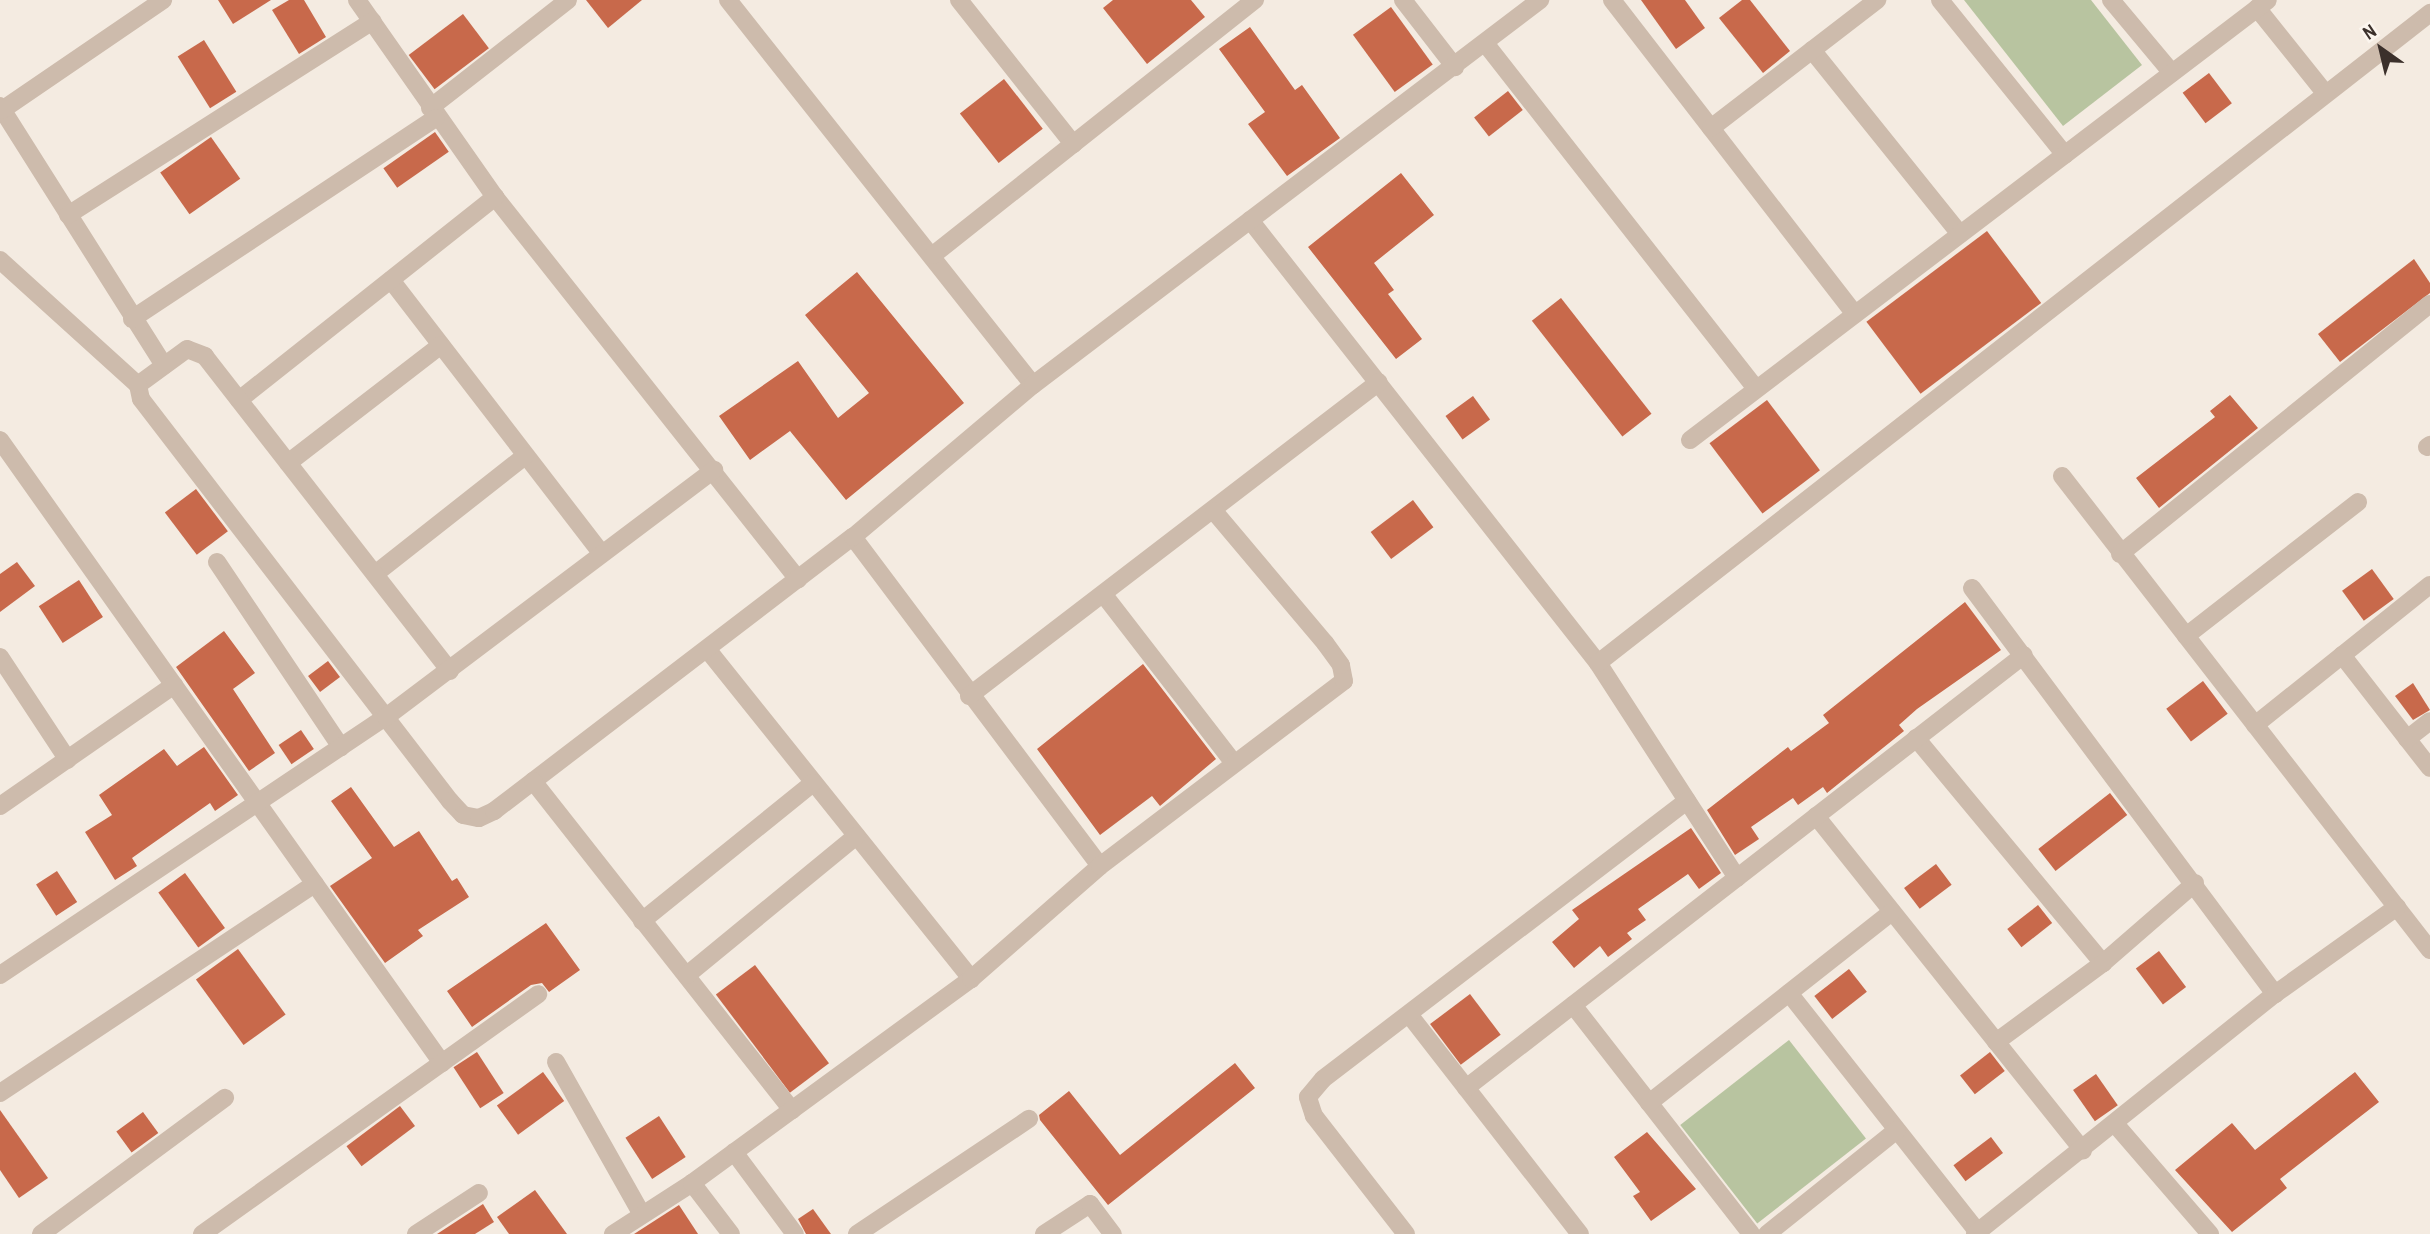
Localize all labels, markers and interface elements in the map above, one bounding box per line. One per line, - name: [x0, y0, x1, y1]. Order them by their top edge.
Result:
- north arrow: [2346, 14, 2416, 84]
- text: N: [2357, 18, 2381, 46]

